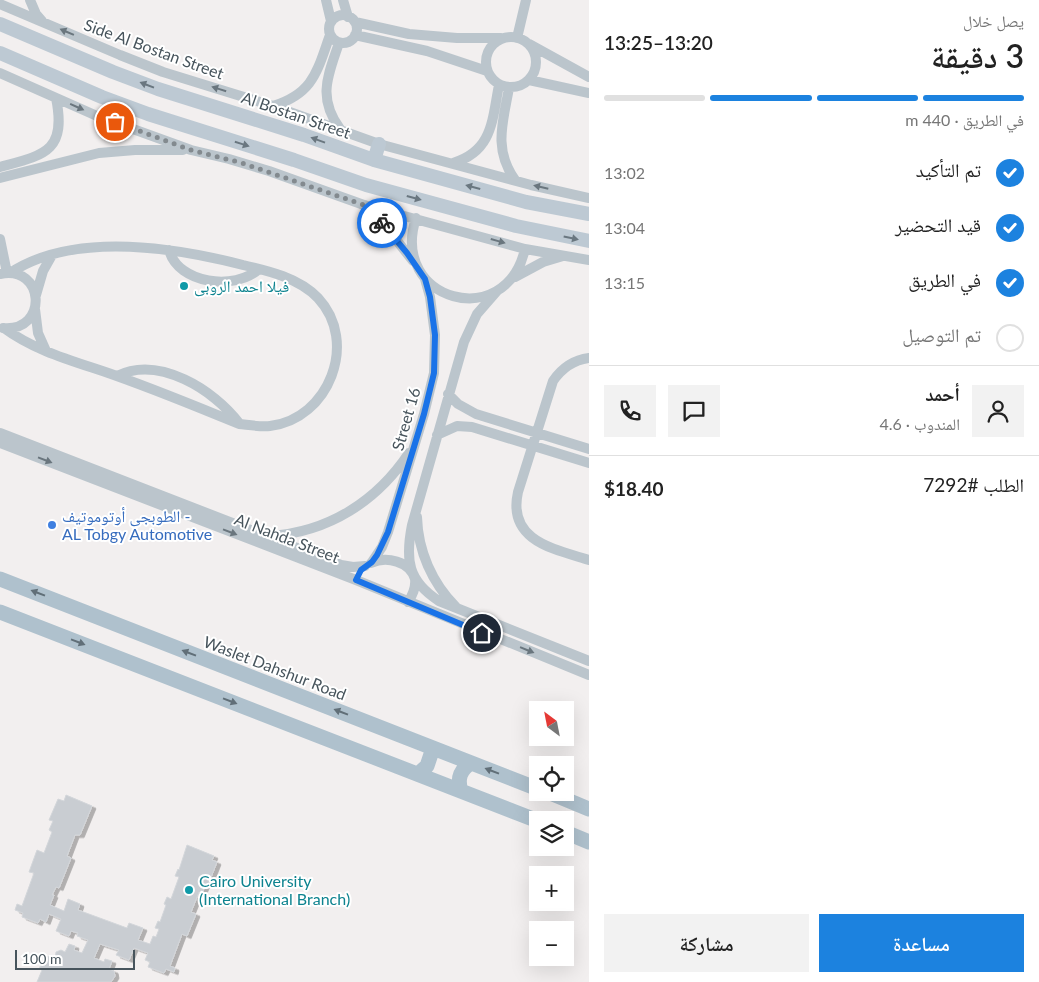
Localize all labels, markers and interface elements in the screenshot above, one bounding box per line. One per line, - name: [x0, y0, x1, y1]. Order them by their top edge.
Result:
- text: يصل خلال: [963, 11, 1024, 30]
- street label: Side Al Bostan Street: [82, 14, 227, 83]
- one-way arrow: [60, 28, 74, 36]
- text: 13:20–13:25: [604, 31, 713, 54]
- text: 3 دقيقة: [931, 36, 1024, 75]
- one-way arrow: [140, 80, 154, 88]
- one-way arrow: [211, 85, 226, 93]
- street label: Al Bostan Street: [239, 87, 353, 142]
- pin: [94, 101, 136, 143]
- one-way arrow: [70, 103, 84, 111]
- icon: bag: [101, 108, 129, 136]
- text: في الطريق · 440 m: [905, 110, 1024, 129]
- one-way arrow: [310, 136, 325, 144]
- one-way arrow: [235, 140, 250, 148]
- text: تم التأكيد: [916, 158, 981, 181]
- icon: check: [996, 159, 1024, 187]
- text: 13:02: [604, 163, 645, 182]
- one-way arrow: [466, 183, 481, 191]
- one-way arrow: [534, 183, 549, 191]
- one-way arrow: [406, 194, 421, 202]
- courier: [357, 198, 407, 248]
- icon: bike: [368, 209, 396, 237]
- text: قيد التحضير: [895, 213, 981, 236]
- icon: check: [996, 214, 1024, 242]
- text: 13:04: [604, 218, 645, 237]
- one-way arrow: [563, 234, 579, 242]
- one-way arrow: [490, 237, 505, 245]
- text: في الطريق: [908, 268, 981, 291]
- icon: check: [996, 269, 1024, 297]
- text: 13:15: [604, 273, 645, 292]
- place label: فيلا احمد الروبى: [194, 276, 289, 297]
- marker: فيلا احمد الروبى: [178, 280, 190, 292]
- text: تم التوصيل: [902, 323, 981, 346]
- text: أحمد: [925, 382, 960, 405]
- street label: Street 16: [387, 385, 424, 453]
- button: phone: [604, 385, 656, 437]
- button: chat: [668, 385, 720, 437]
- button: person: [972, 385, 1024, 437]
- text: المندوب · 4.6: [879, 414, 960, 433]
- one-way arrow: [38, 457, 53, 465]
- text: الطلب #7292: [923, 473, 1024, 496]
- text: $18.40: [604, 477, 664, 500]
- place label: الطوبجى أوتوموتيف - AL Tobgy Automotive: [62, 506, 212, 543]
- street label: Al Nahda Street: [232, 509, 342, 566]
- marker: الطوبجى أوتوموتيف - AL Tobgy Automotive: [46, 519, 58, 531]
- one-way arrow: [223, 528, 237, 536]
- one-way arrow: [31, 589, 45, 597]
- pin: [461, 612, 503, 654]
- icon: home: [468, 619, 496, 647]
- street label: Waslet Dahshur Road: [201, 632, 349, 704]
- one-way arrow: [71, 639, 85, 647]
- one-way arrow: [520, 647, 534, 655]
- one-way arrow: [182, 648, 196, 656]
- one-way arrow: [223, 697, 238, 705]
- north arrow: [529, 701, 574, 746]
- map controls: [529, 701, 574, 966]
- one-way arrow: [333, 708, 348, 715]
- button: locate: [529, 756, 574, 801]
- one-way arrow: [484, 767, 499, 775]
- button: layers: [529, 811, 574, 856]
- button: +: [529, 866, 574, 911]
- place label: Cairo University (International Branch): [199, 871, 350, 908]
- marker: Cairo University (International Branch): [183, 884, 195, 896]
- button: مشاركة: [604, 914, 809, 972]
- button: مساعدة: [819, 914, 1024, 972]
- button: −: [529, 921, 574, 966]
- scale bar: [15, 947, 135, 970]
- text: 100 m: [22, 950, 61, 967]

